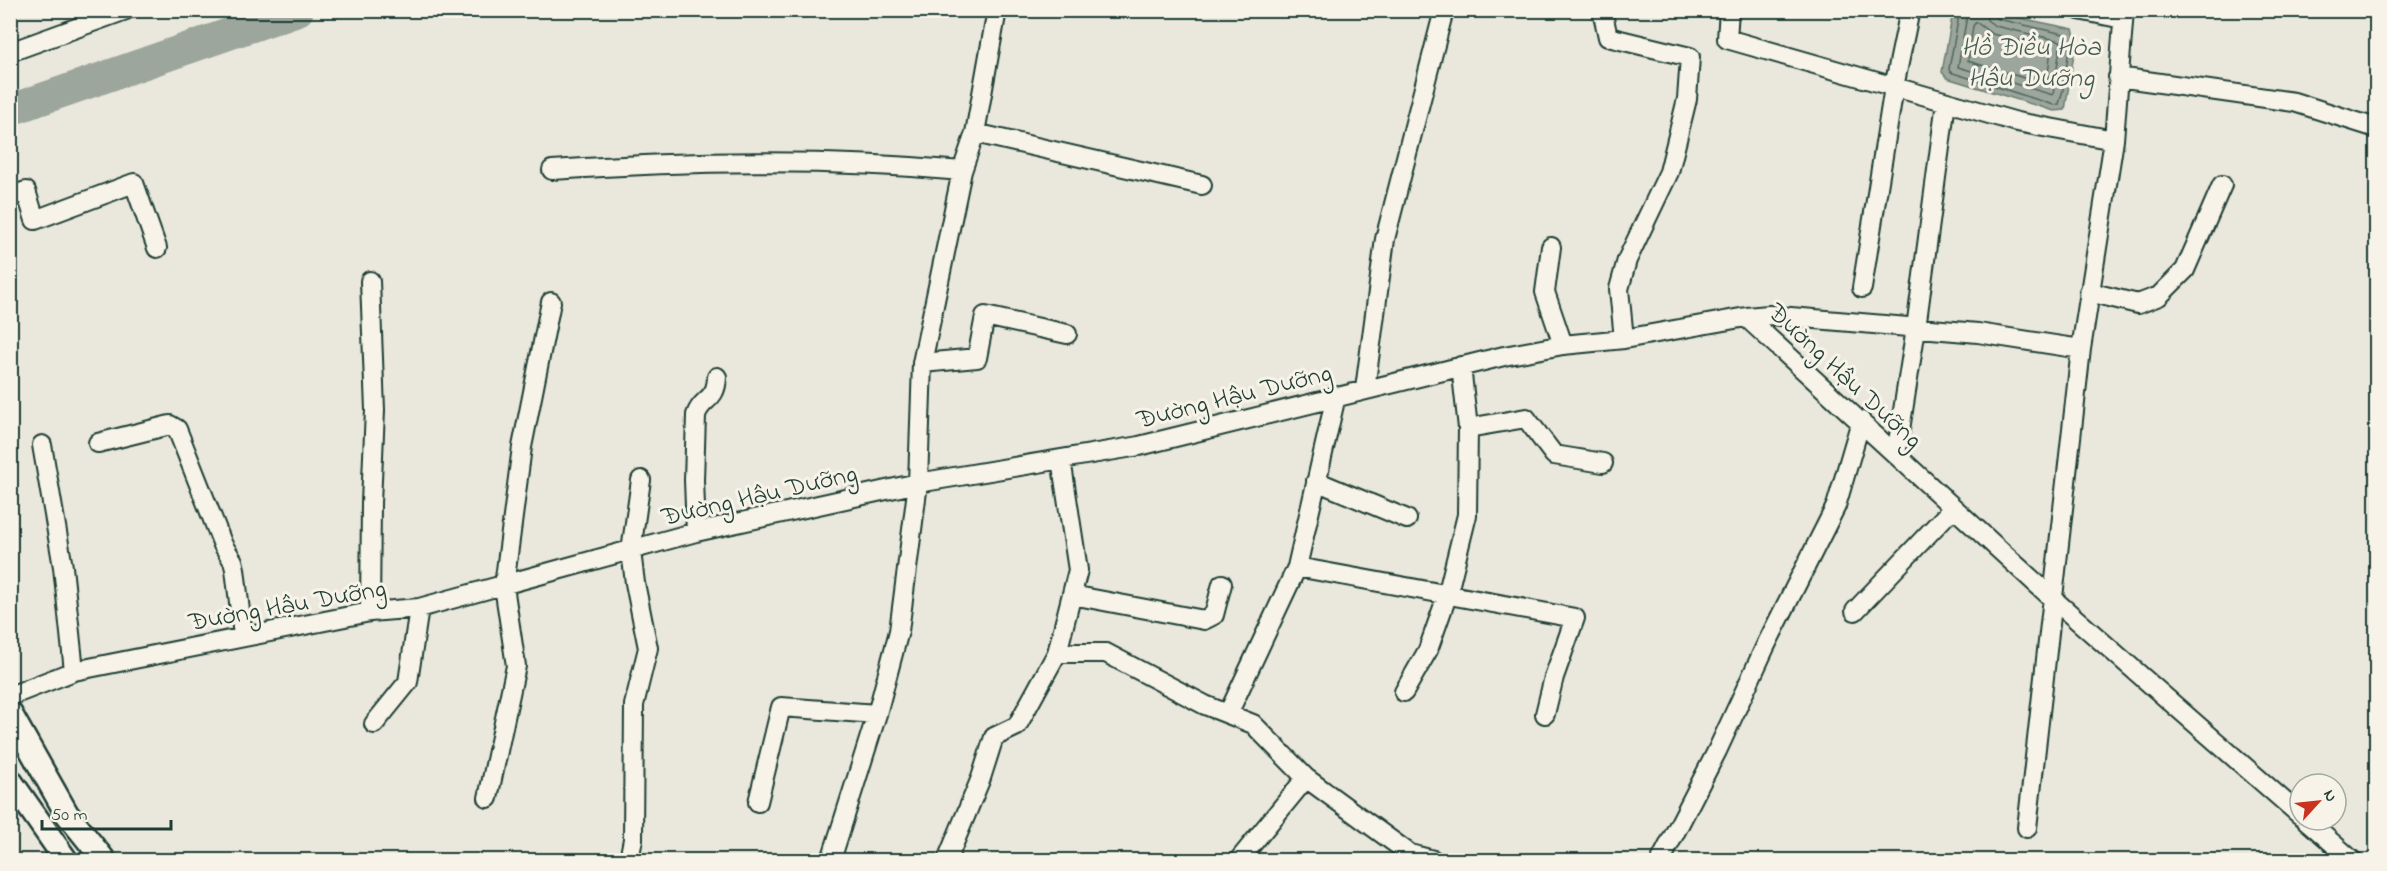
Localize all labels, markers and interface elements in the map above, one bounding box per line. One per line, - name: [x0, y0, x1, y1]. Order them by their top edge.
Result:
- water label: Hồ Điều Hòa Hậu Dưỡng: [1961, 29, 2101, 100]
- street label: Đường Hậu Dưỡng: [1757, 294, 1930, 459]
- street label: Đường Hậu Dưỡng: [1132, 355, 1336, 441]
- street label: Đường Hậu Dưỡng: [657, 456, 861, 538]
- street label: Đường Hậu Dưỡng: [185, 571, 389, 643]
- north arrow: [2288, 772, 2348, 832]
- text: N: [2316, 786, 2343, 807]
- scale bar: [42, 793, 171, 831]
- text: 50 m: [51, 803, 88, 829]

